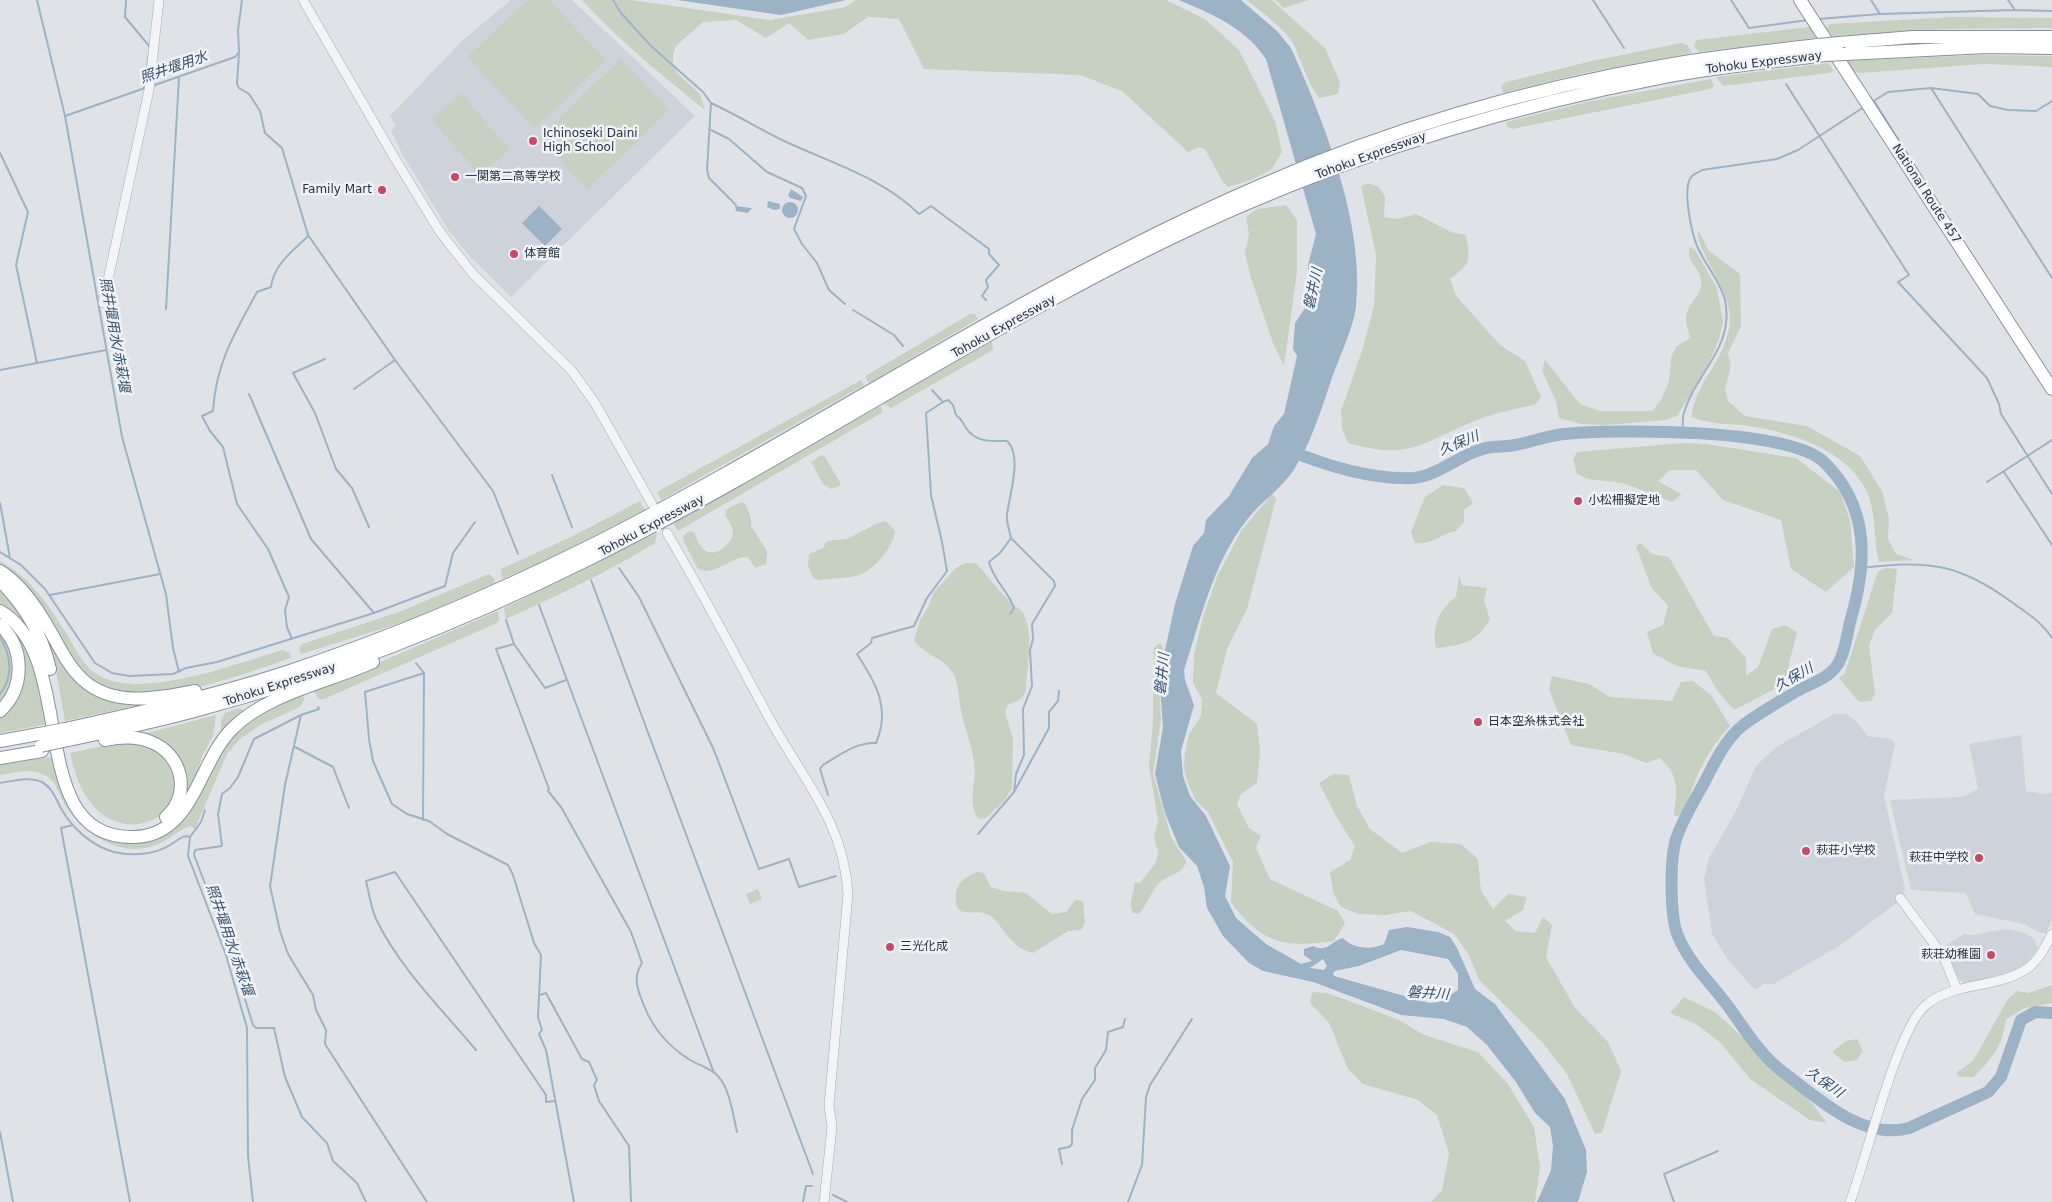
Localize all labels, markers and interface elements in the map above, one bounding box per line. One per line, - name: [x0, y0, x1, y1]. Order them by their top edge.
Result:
- water label: 照井堰用水: [138, 49, 210, 87]
- street label: Tohoku Expressway: [1705, 49, 1823, 77]
- place label: Ichinoseki Daini High School: [543, 127, 638, 155]
- street label: Tohoku Expressway: [1314, 129, 1428, 183]
- marker: Ichinoseki Daini High School: [527, 135, 539, 147]
- street label: National Route 457: [1889, 142, 1963, 246]
- place label: 一関第二高等学校: [465, 170, 561, 184]
- marker: 一関第二高等学校: [449, 171, 461, 183]
- place label: Family Mart: [302, 183, 372, 197]
- marker: Family Mart: [376, 184, 388, 196]
- place label: 体育館: [524, 247, 560, 261]
- marker: 体育館: [508, 248, 520, 260]
- water label: 磐井川: [1301, 267, 1327, 311]
- water label: 照井堰用水/赤萩堰: [96, 276, 132, 394]
- street label: Tohoku Expressway: [949, 292, 1059, 362]
- water label: 久保川: [1436, 428, 1482, 460]
- street label: Tohoku Expressway: [597, 492, 707, 560]
- place label: 小松柵擬定地: [1588, 494, 1660, 508]
- marker: 小松柵擬定地: [1572, 495, 1584, 507]
- water label: 磐井川: [1153, 652, 1173, 696]
- street label: Tohoku Expressway: [222, 660, 338, 710]
- water label: 久保川: [1772, 660, 1816, 696]
- place label: 日本空糸株式会社: [1488, 715, 1584, 729]
- marker: 日本空糸株式会社: [1472, 716, 1484, 728]
- place label: 萩荘小学校: [1816, 844, 1876, 858]
- marker: 萩荘小学校: [1800, 845, 1812, 857]
- place label: 萩荘中学校: [1909, 851, 1969, 865]
- marker: 萩荘中学校: [1973, 852, 1985, 864]
- water label: 照井堰用水/赤萩堰: [202, 882, 256, 998]
- place label: 三光化成: [900, 940, 948, 954]
- marker: 三光化成: [884, 941, 896, 953]
- place label: 萩荘幼稚園: [1921, 948, 1981, 962]
- marker: 萩荘幼稚園: [1985, 949, 1997, 961]
- water label: 磐井川: [1406, 984, 1450, 1004]
- water label: 久保川: [1802, 1064, 1846, 1102]

